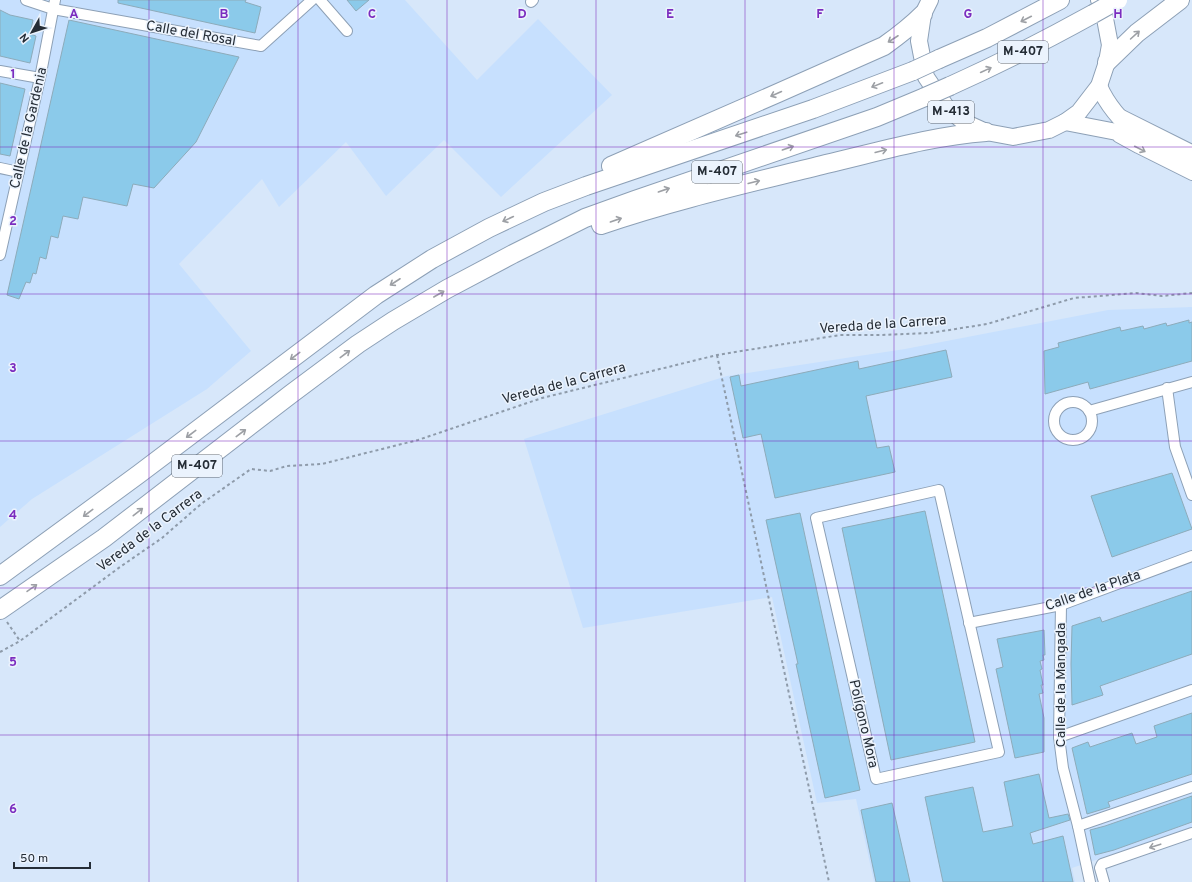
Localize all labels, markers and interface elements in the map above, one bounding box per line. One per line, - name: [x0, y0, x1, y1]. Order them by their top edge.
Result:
- text: A: [69, 7, 79, 23]
- text: B: [220, 7, 229, 23]
- text: C: [368, 7, 376, 23]
- text: D: [517, 7, 527, 23]
- text: E: [666, 7, 674, 23]
- text: F: [816, 7, 824, 23]
- text: G: [964, 7, 973, 23]
- text: H: [1113, 7, 1123, 23]
- north arrow: [12, 12, 52, 52]
- one-way arrow: [1020, 15, 1032, 23]
- street label: Calle del Rosal: [145, 18, 237, 50]
- text: N: [17, 30, 33, 45]
- one-way arrow: [1130, 31, 1141, 40]
- one-way arrow: [888, 35, 899, 44]
- road number: M-407: [998, 41, 1048, 63]
- street label: Calle de la Gardenia: [7, 66, 51, 190]
- one-way arrow: [979, 66, 991, 73]
- text: 1: [10, 67, 16, 83]
- one-way arrow: [871, 82, 883, 90]
- one-way arrow: [770, 91, 782, 99]
- road number: M-413: [928, 101, 974, 123]
- one-way arrow: [735, 130, 747, 138]
- one-way arrow: [781, 144, 793, 152]
- one-way arrow: [874, 146, 887, 154]
- one-way arrow: [1134, 146, 1146, 153]
- road number: M-407: [692, 161, 742, 183]
- one-way arrow: [748, 177, 761, 185]
- one-way arrow: [658, 186, 671, 193]
- text: 2: [9, 214, 17, 230]
- one-way arrow: [503, 216, 515, 223]
- one-way arrow: [609, 216, 622, 223]
- one-way arrow: [389, 279, 401, 287]
- one-way arrow: [433, 290, 445, 298]
- street label: Vereda de la Carrera: [819, 312, 947, 338]
- one-way arrow: [339, 350, 350, 358]
- one-way arrow: [289, 351, 300, 360]
- street label: Vereda de la Carrera: [500, 359, 628, 409]
- text: 3: [9, 361, 17, 377]
- one-way arrow: [235, 428, 246, 437]
- one-way arrow: [186, 430, 197, 439]
- road number: M-407: [172, 455, 222, 477]
- street label: Vereda de la Carrera: [94, 486, 206, 576]
- one-way arrow: [132, 507, 143, 516]
- text: 4: [9, 508, 17, 524]
- one-way arrow: [82, 509, 93, 517]
- street label: Calle de la Plata: [1043, 567, 1143, 615]
- one-way arrow: [27, 584, 38, 592]
- street label: Calle de la Mangada: [1053, 623, 1070, 747]
- text: 5: [9, 655, 17, 671]
- street label: Polígono Mora: [845, 678, 881, 770]
- text: 6: [9, 802, 17, 818]
- one-way arrow: [1149, 843, 1162, 850]
- scale bar: [14, 844, 90, 870]
- text: 50 m: [20, 851, 48, 867]

